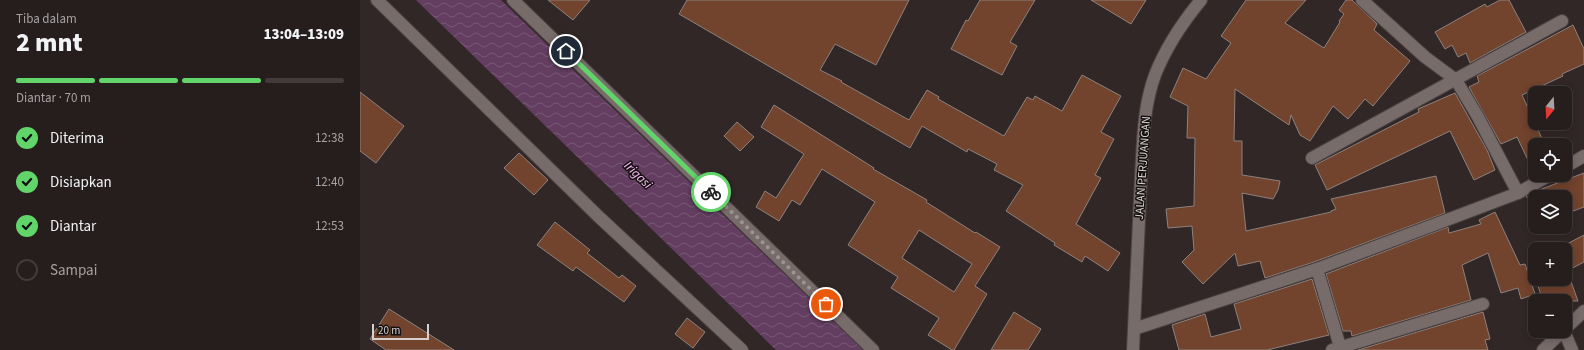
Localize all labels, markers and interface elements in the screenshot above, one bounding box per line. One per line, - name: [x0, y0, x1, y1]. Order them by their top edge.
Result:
- text: Tiba dalam: [16, 10, 77, 28]
- text: 2 mnt: [16, 24, 83, 61]
- text: 13:04–13:09: [263, 24, 344, 45]
- pin: [549, 34, 583, 68]
- icon: home: [555, 40, 577, 62]
- north arrow: [1528, 86, 1572, 130]
- map controls: [1528, 86, 1572, 338]
- text: Diantar · 70 m: [16, 89, 91, 107]
- street label: JALAN PERJUANGAN: [1131, 116, 1155, 220]
- icon: check: [16, 127, 38, 149]
- text: Diterima: [50, 128, 104, 149]
- text: 12:38: [315, 129, 344, 147]
- button: locate: [1528, 138, 1572, 182]
- water label: Irigasi: [620, 157, 657, 194]
- icon: check: [16, 171, 38, 193]
- text: Disiapkan: [50, 172, 112, 193]
- courier: [691, 172, 731, 212]
- text: 12:40: [315, 173, 344, 191]
- icon: bike: [700, 181, 722, 203]
- button: layers: [1528, 190, 1572, 234]
- icon: check: [16, 215, 38, 237]
- text: Diantar: [50, 216, 96, 237]
- text: 12:53: [315, 217, 344, 235]
- button: +: [1528, 242, 1572, 286]
- text: Sampai: [50, 260, 97, 281]
- pin: [809, 287, 843, 321]
- icon: bag: [815, 293, 837, 315]
- button: −: [1528, 294, 1572, 338]
- scale bar: [372, 322, 429, 341]
- text: 20 m: [378, 323, 400, 338]

